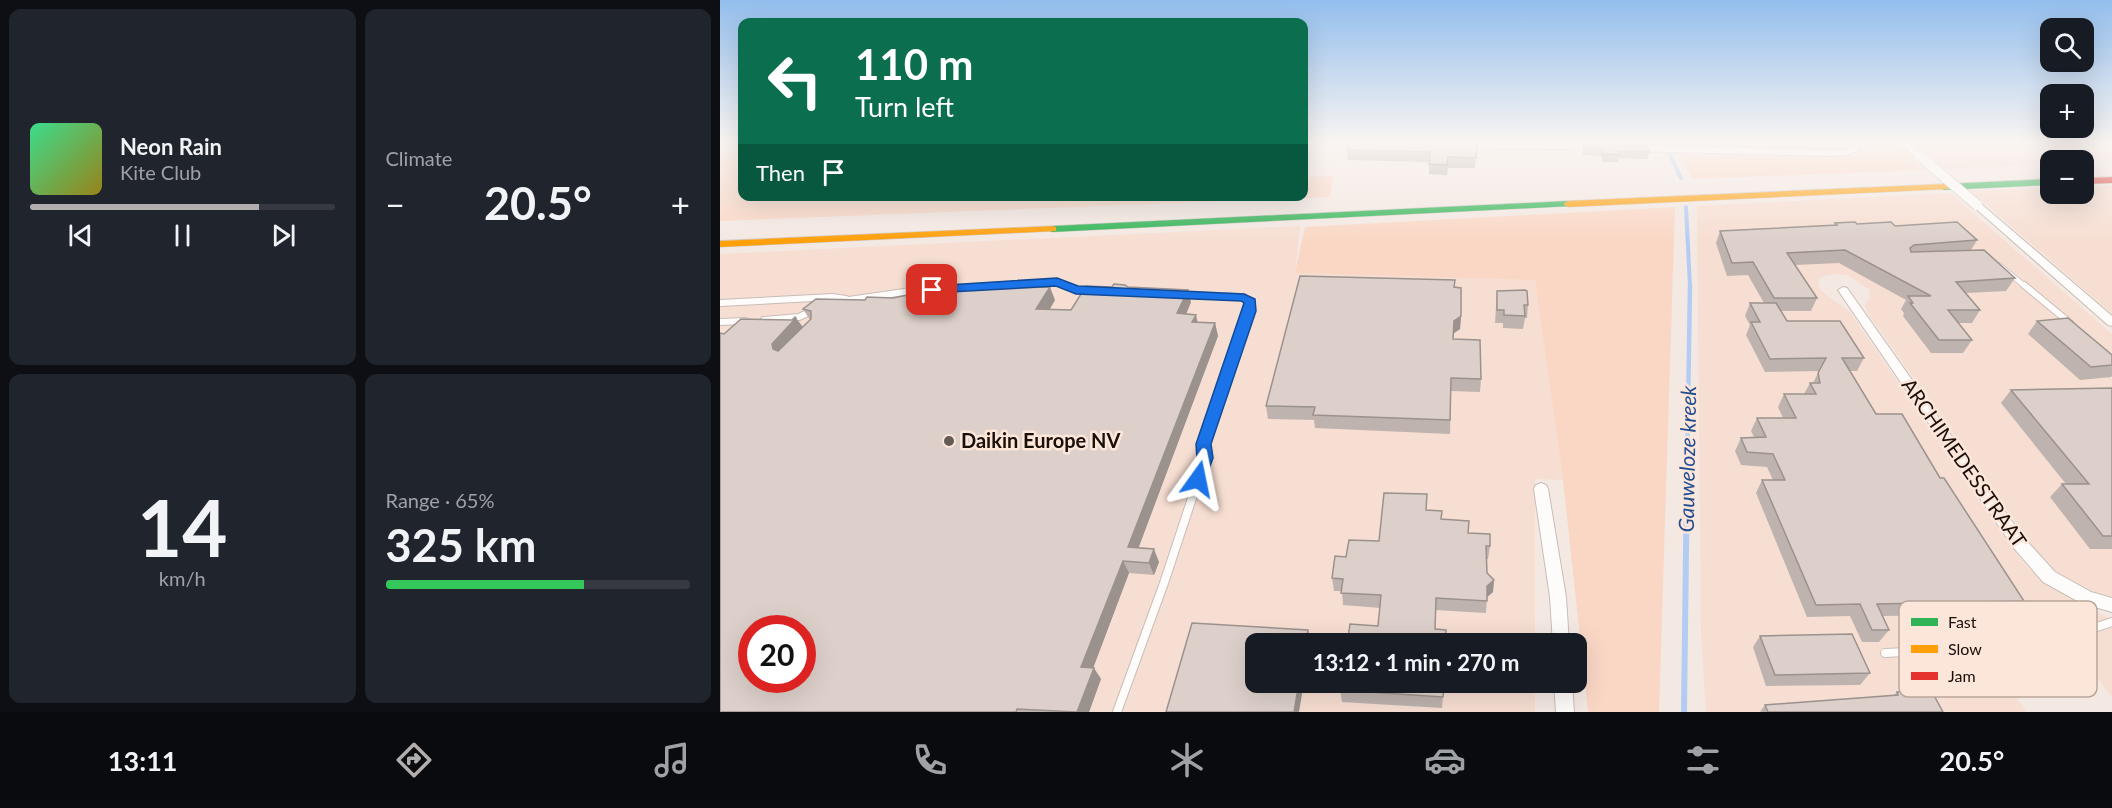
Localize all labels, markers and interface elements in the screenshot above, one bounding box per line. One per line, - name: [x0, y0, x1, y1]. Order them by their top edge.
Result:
- map controls: [2040, 18, 2094, 204]
- button: search: [2040, 18, 2094, 72]
- text: 110 m: [855, 39, 973, 89]
- icon: left: [756, 42, 834, 120]
- button: +: [2040, 84, 2094, 138]
- text: Turn left: [855, 90, 954, 123]
- text: Neon Rain: [120, 133, 222, 160]
- text: Climate: [386, 146, 452, 170]
- button: −: [2040, 150, 2094, 204]
- icon: arrive: [817, 156, 850, 189]
- text: Then: [756, 159, 805, 186]
- text: Kite Club: [120, 160, 201, 184]
- text: 20.5°: [484, 176, 592, 230]
- text: −: [386, 184, 405, 224]
- text: +: [671, 184, 690, 224]
- icon: previous: [64, 219, 97, 252]
- icon: pause: [166, 219, 199, 252]
- icon: next: [267, 219, 300, 252]
- pin: [906, 264, 957, 315]
- icon: arrive: [915, 273, 948, 306]
- street label: ARCHIMEDESSTRAAT: [1897, 373, 2032, 552]
- water label: Gauweloze kreek: [1673, 384, 1700, 533]
- place label: Daikin Europe NV: [961, 428, 1121, 452]
- marker: Daikin Europe NV: [942, 434, 956, 448]
- position arrow: [1166, 447, 1230, 511]
- text: 14: [137, 480, 227, 574]
- text: Range · 65%: [386, 488, 494, 512]
- text: 325 km: [386, 518, 536, 572]
- text: km/h: [159, 566, 206, 590]
- legend: [1899, 601, 2097, 697]
- text: Fast: [1948, 612, 1977, 631]
- speed limit sign: 20: [738, 615, 816, 693]
- text: Slow: [1948, 639, 1982, 658]
- text: 13:12 · 1 min · 270 m: [1313, 649, 1519, 676]
- text: Jam: [1948, 666, 1976, 685]
- icon: directions: [393, 739, 435, 781]
- icon: music: [651, 739, 693, 781]
- icon: phone: [909, 739, 951, 781]
- icon: climate: [1166, 739, 1208, 781]
- icon: car: [1424, 739, 1466, 781]
- icon: filters: [1682, 739, 1724, 781]
- text: 13:11: [108, 744, 177, 777]
- text: 20.5°: [1939, 744, 2004, 777]

